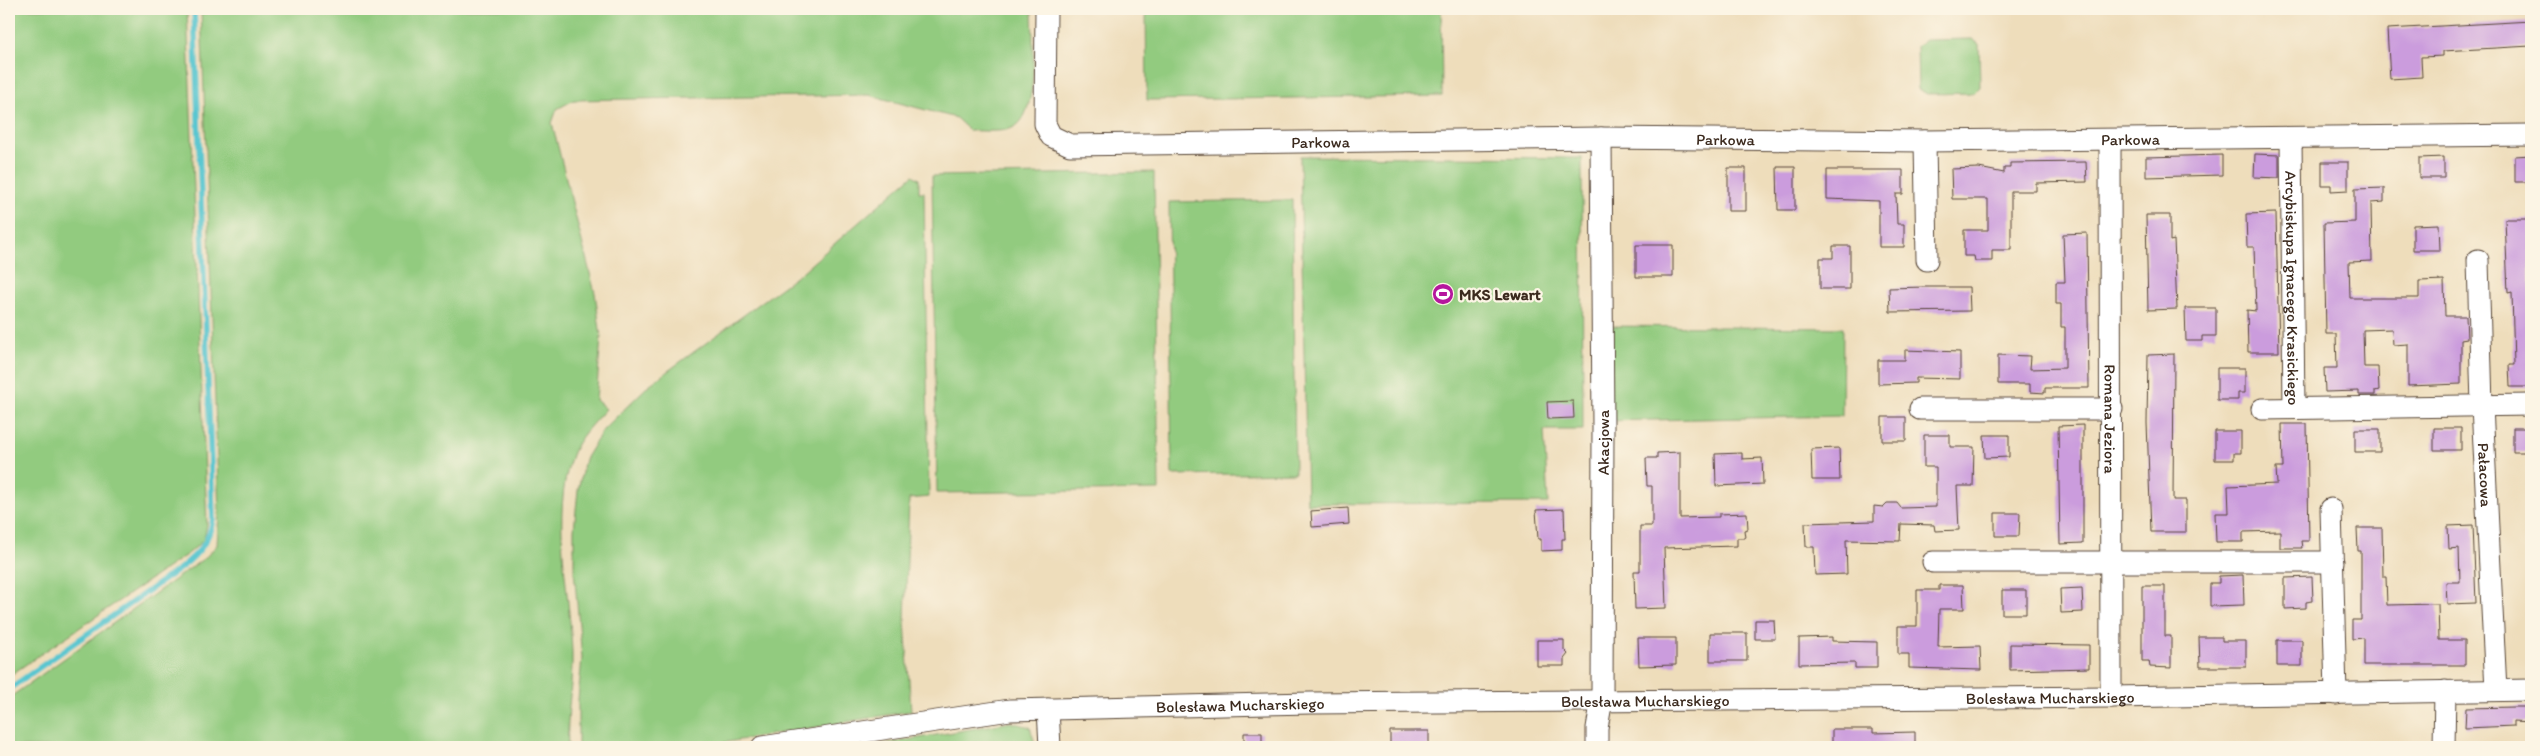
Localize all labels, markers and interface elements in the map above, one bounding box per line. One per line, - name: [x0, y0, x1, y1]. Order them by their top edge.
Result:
- street label: Parkowa: [1696, 129, 1756, 149]
- street label: Parkowa: [2101, 129, 2161, 149]
- street label: Parkowa: [1291, 132, 1351, 152]
- street label: Arcybiskupa Ignacego Krasickiego: [2282, 170, 2303, 405]
- sports icon: MKS Lewart: [1431, 282, 1455, 306]
- place label: MKS Lewart: [1459, 285, 1541, 304]
- street label: Romana Jeziora: [2101, 364, 2120, 474]
- street label: Akacjowa: [1593, 409, 1613, 475]
- street label: Pałacowa: [2474, 442, 2496, 508]
- street label: Bolesława Mucharskiego: [1966, 687, 2135, 708]
- street label: Bolesława Mucharskiego: [1561, 690, 1730, 711]
- street label: Bolesława Mucharskiego: [1156, 693, 1325, 716]

